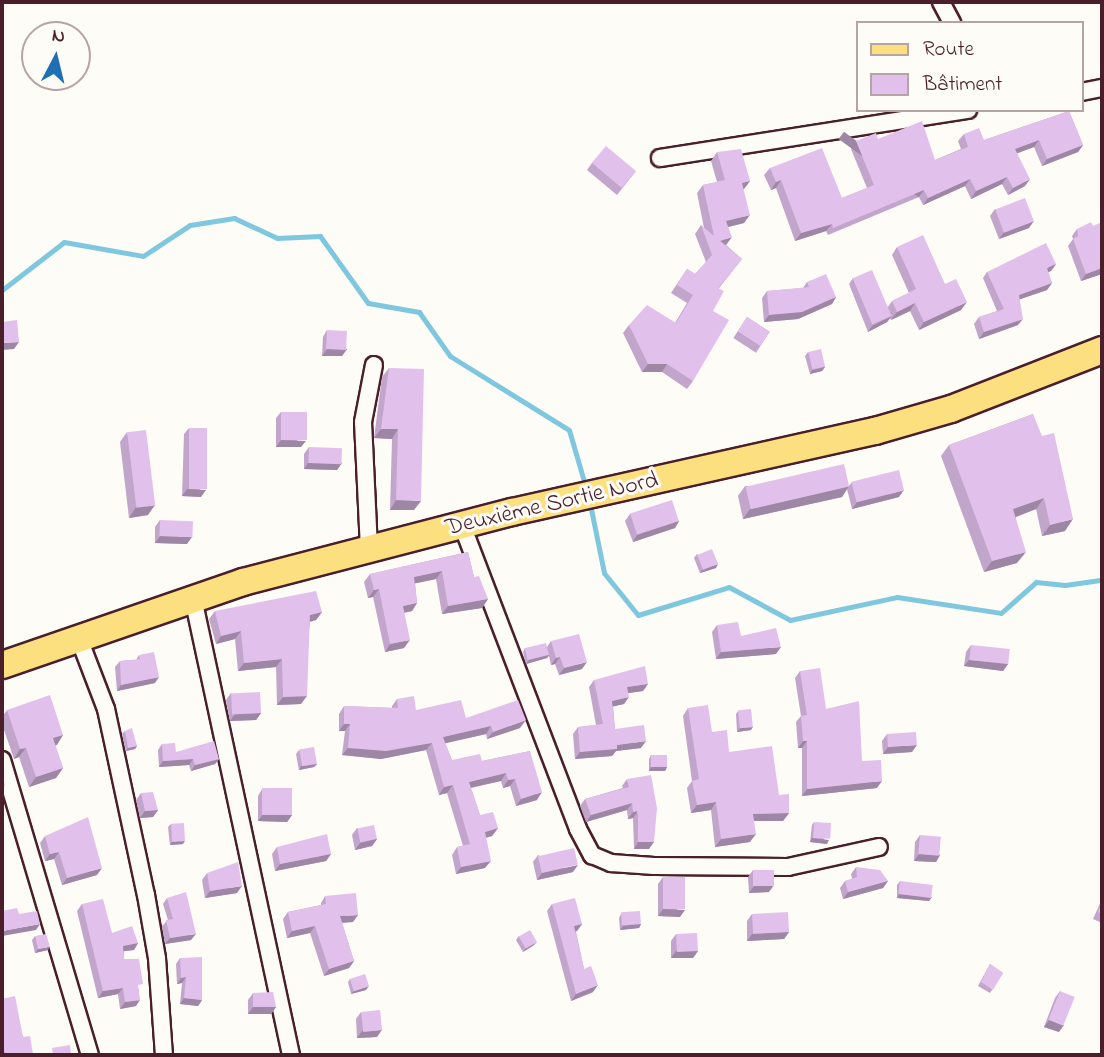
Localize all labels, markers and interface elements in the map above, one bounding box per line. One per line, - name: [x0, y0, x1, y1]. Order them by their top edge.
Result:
- north arrow: [21, 21, 91, 91]
- legend: [856, 21, 1083, 112]
- text: N: [50, 22, 66, 51]
- text: Route: [923, 35, 974, 65]
- text: Bâtiment: [923, 70, 1002, 100]
- street label: Deuxième Sortie Nord: [443, 467, 661, 543]

